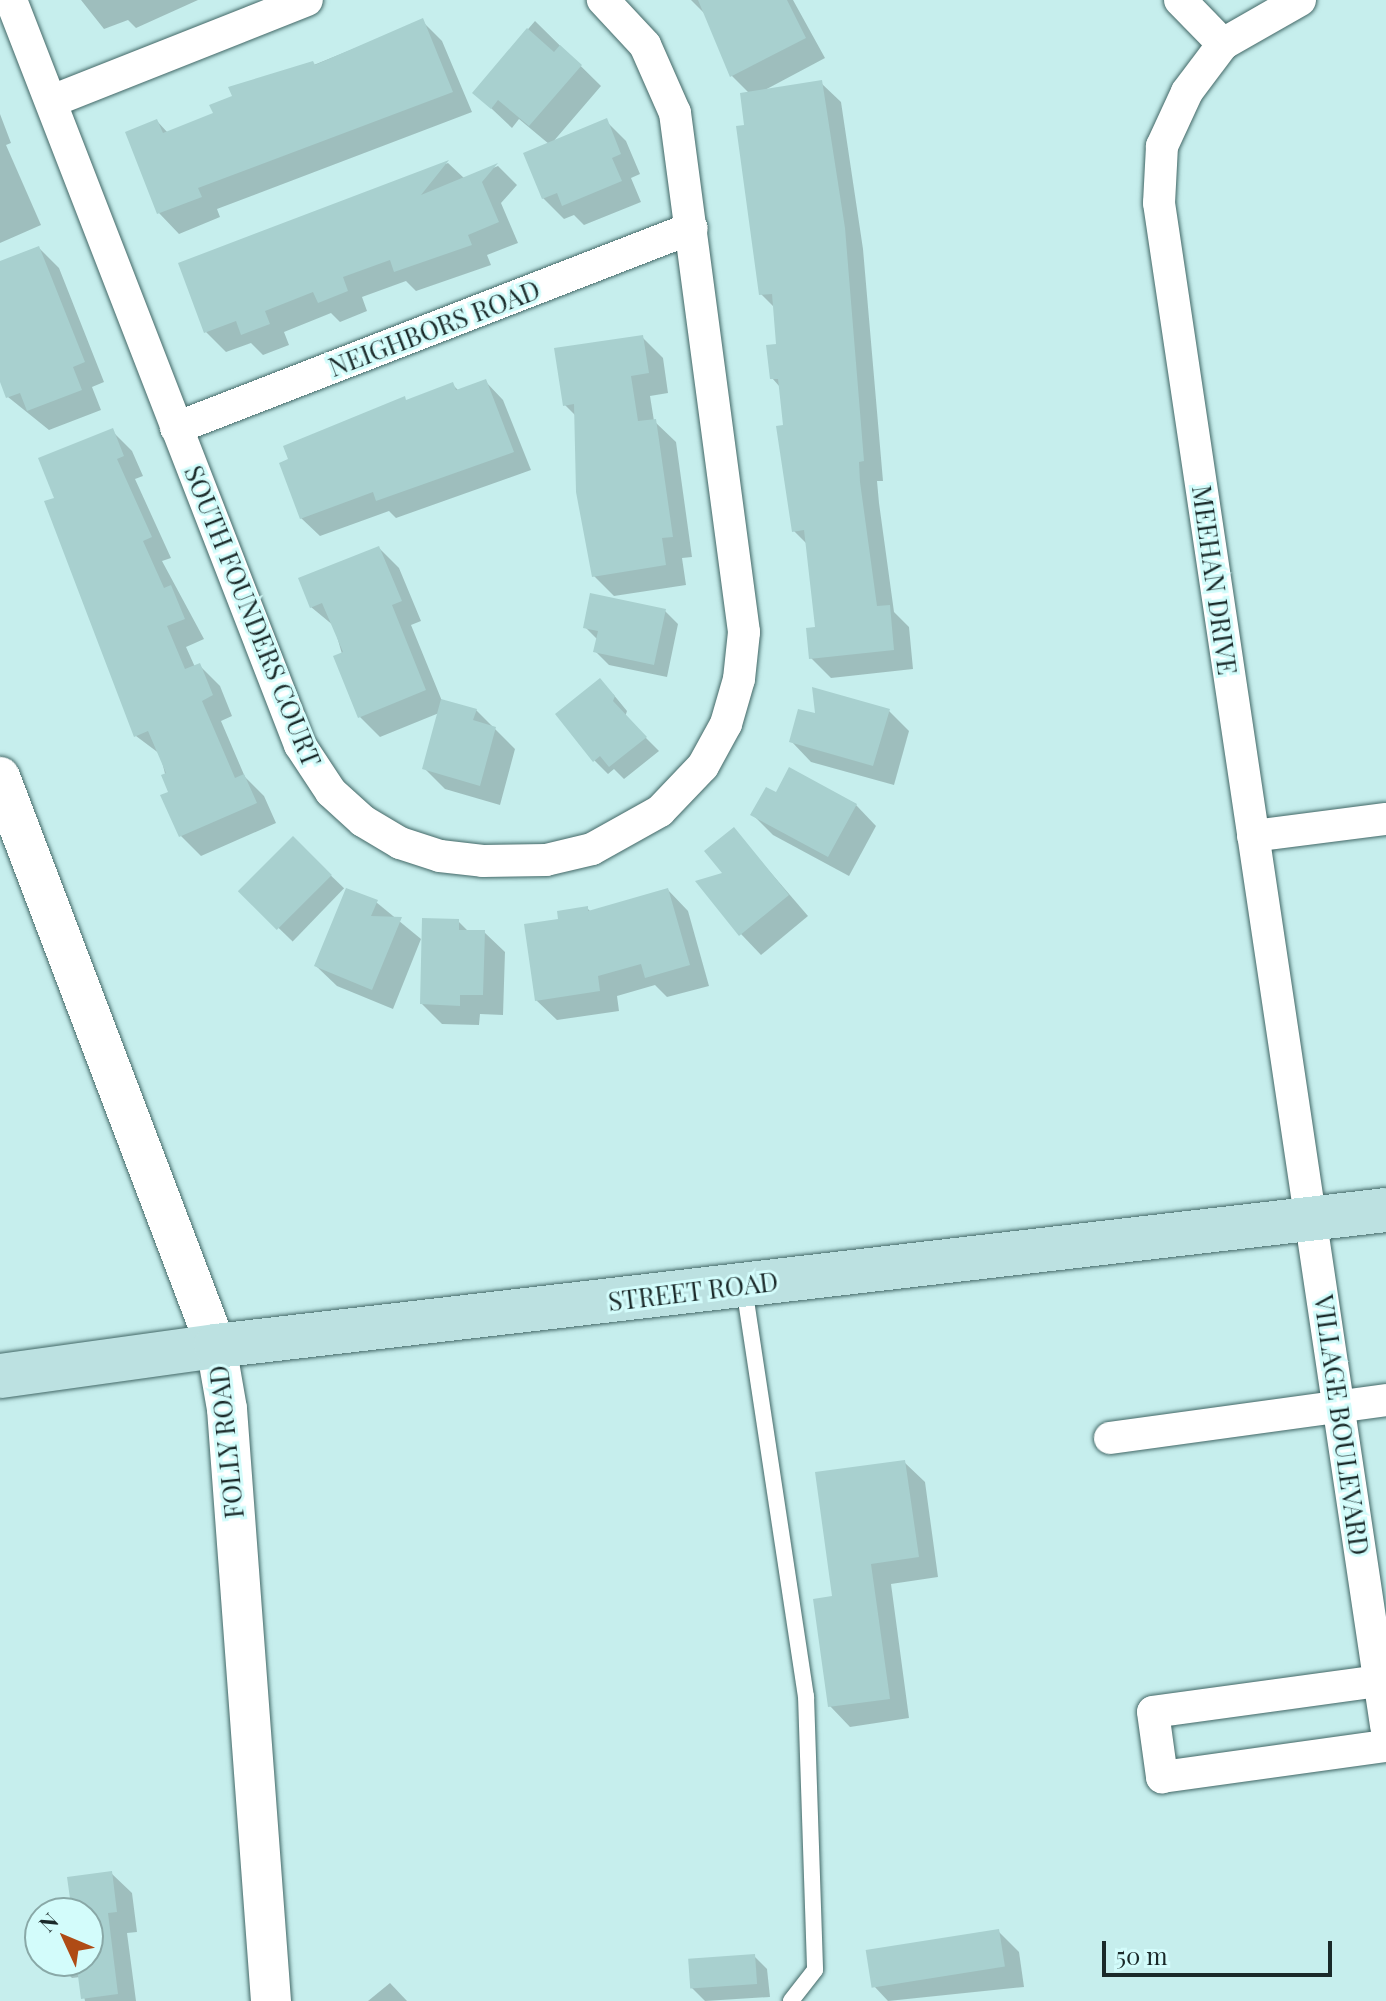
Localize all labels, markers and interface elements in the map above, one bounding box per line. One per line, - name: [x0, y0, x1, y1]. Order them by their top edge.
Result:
- street label: NEIGHBORS ROAD: [324, 273, 544, 383]
- street label: SOUTH FOUNDERS COURT: [178, 461, 328, 771]
- street label: MEEHAN DRIVE: [1186, 483, 1244, 677]
- street label: STREET ROAD: [606, 1265, 780, 1317]
- street label: VILLAGE BOULEVARD: [1308, 1293, 1376, 1557]
- street label: FOLLY ROAD: [202, 1364, 250, 1520]
- north arrow: [24, 1897, 104, 1977]
- text: N: [32, 1906, 64, 1938]
- scale bar: [1106, 1925, 1336, 1975]
- text: 50 m: [1116, 1939, 1168, 1971]

